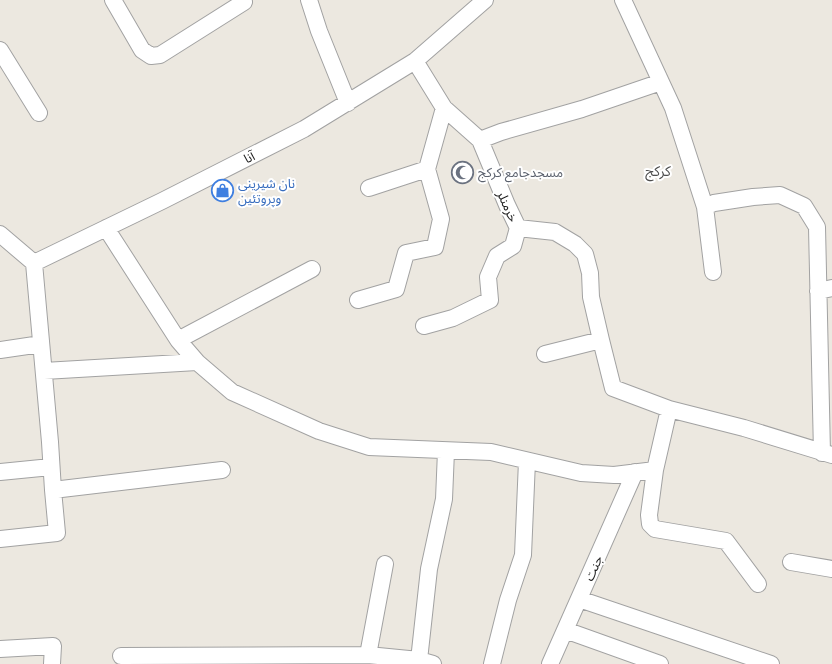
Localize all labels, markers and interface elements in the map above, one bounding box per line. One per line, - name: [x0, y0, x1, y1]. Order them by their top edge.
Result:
- street label: آنا: [241, 148, 259, 168]
- mosque icon: مسجدجامع کرکج: [449, 159, 475, 185]
- district label: کرکج: [645, 164, 671, 182]
- place label: مسجدجامع کرکج: [478, 166, 563, 183]
- shop icon: نان شیرینی وپروتئین: [210, 177, 236, 203]
- place label: نان شیرینی وپروتئین: [238, 177, 295, 208]
- street label: خرمنلر: [492, 188, 520, 225]
- street label: جنت: [582, 553, 608, 584]

